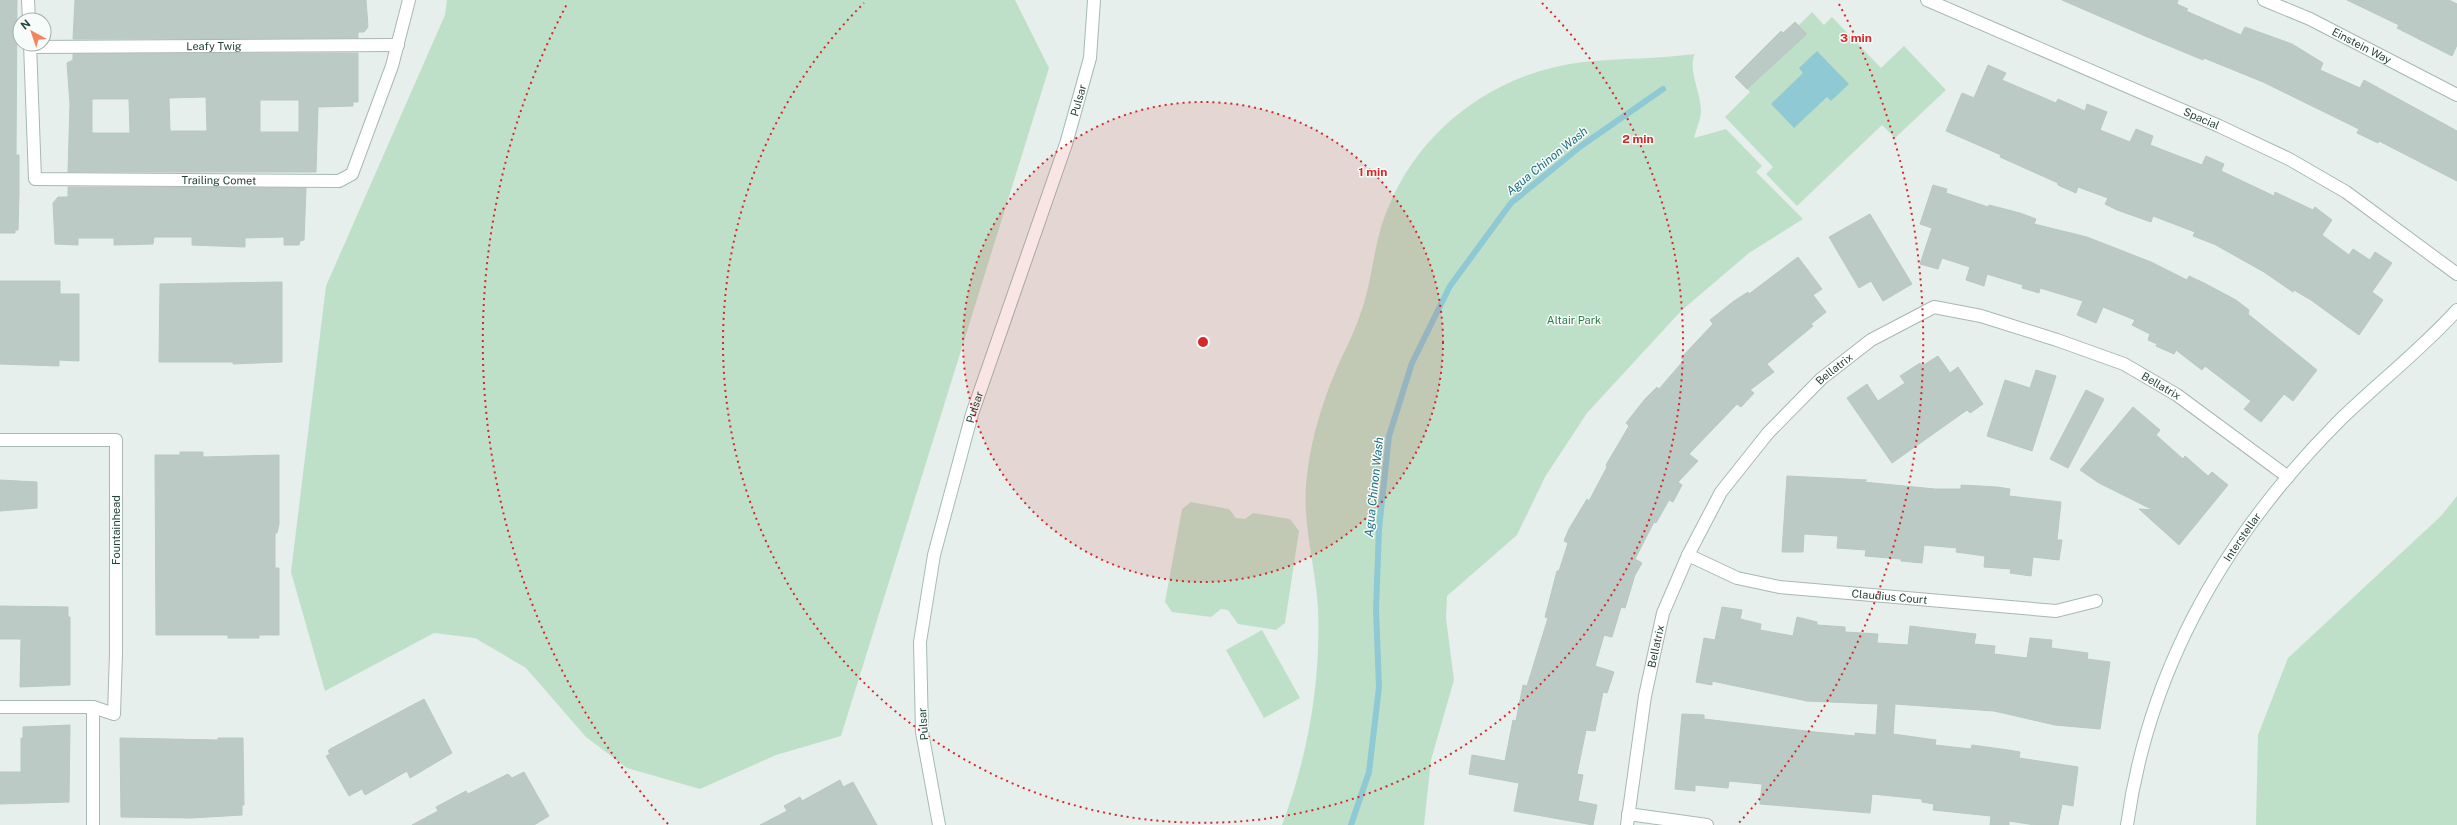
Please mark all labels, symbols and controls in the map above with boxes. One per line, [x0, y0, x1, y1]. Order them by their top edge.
north arrow [12, 12, 52, 52]
text: N [18, 17, 33, 32]
street label: Einstein Way [2330, 25, 2393, 66]
text: 3 min [1840, 31, 1872, 45]
street label: Leafy Twig [186, 40, 242, 52]
street label: Pulsar [1068, 83, 1088, 118]
street label: Spacial [2182, 105, 2221, 132]
water label: Agua Chinon Wash [1504, 124, 1591, 198]
text: 2 min [1622, 132, 1654, 146]
text: 1 min [1359, 165, 1387, 179]
street label: Trailing Comet [181, 174, 256, 186]
park label: Altair Park [1547, 314, 1601, 326]
centre of rings [1196, 335, 1210, 349]
street label: Bellatrix [1813, 351, 1855, 387]
street label: Bellatrix [2139, 370, 2183, 402]
street label: Pulsar [964, 390, 985, 424]
water label: Agua Chinon Wash [1362, 436, 1386, 538]
street label: Fountainhead [110, 495, 122, 565]
street label: Interstellar [2221, 510, 2263, 564]
street label: Claudius Court [1851, 587, 1928, 606]
street label: Bellatrix [1645, 624, 1666, 669]
street label: Pulsar [916, 707, 930, 741]

